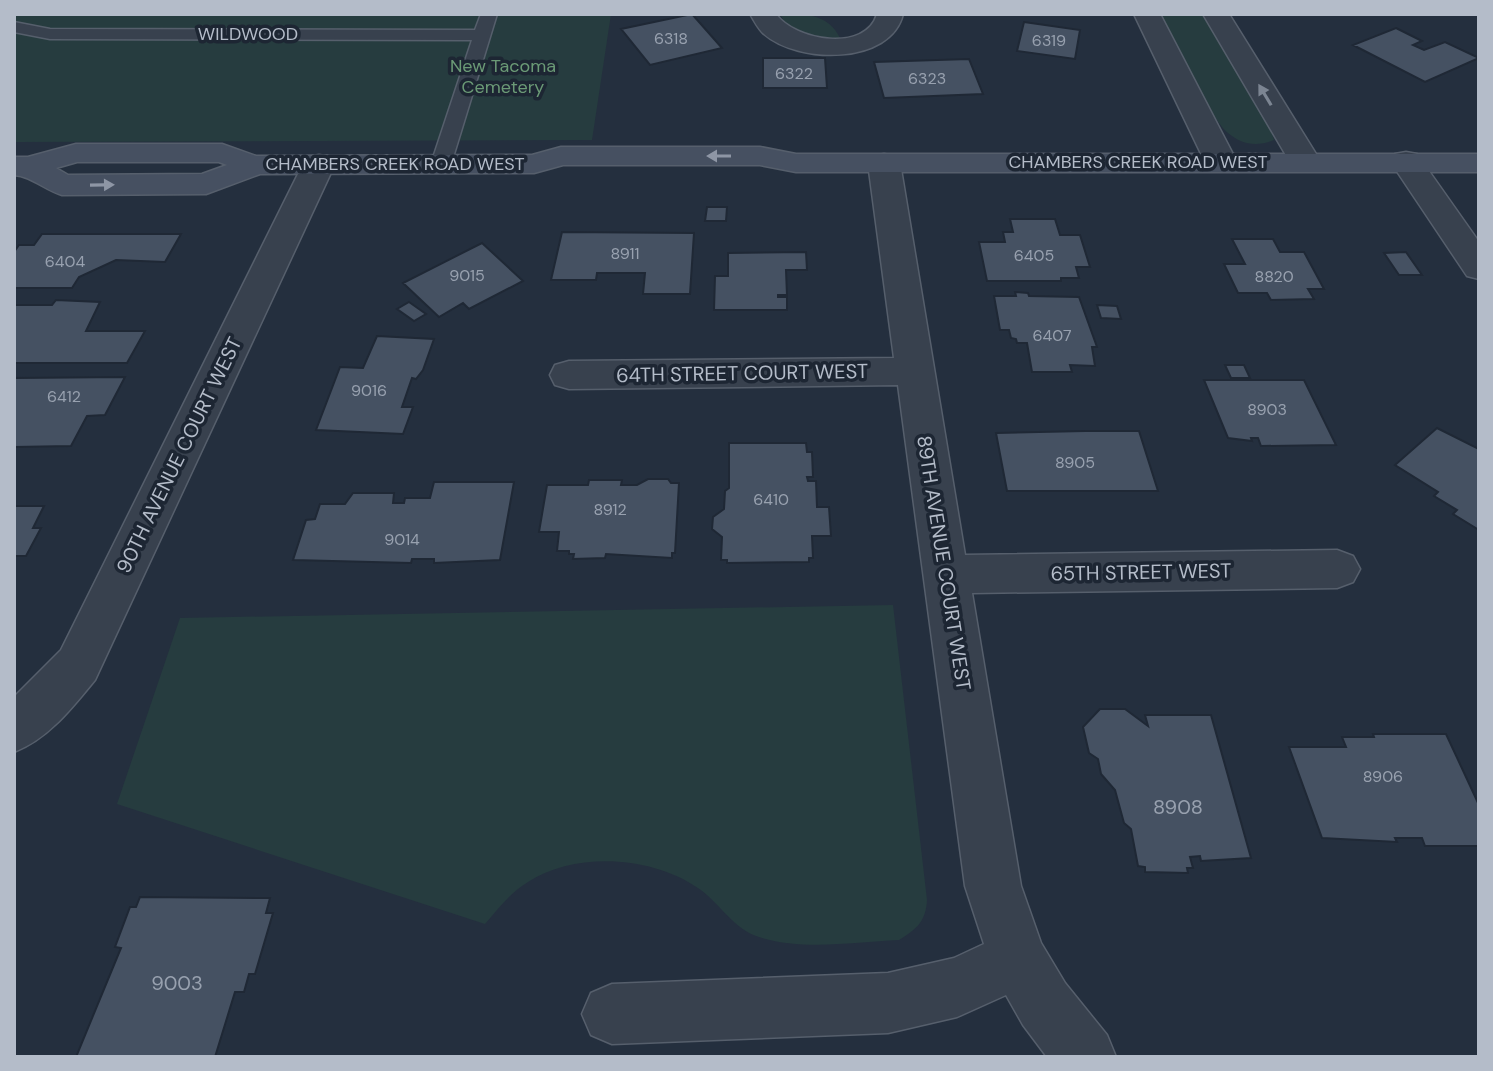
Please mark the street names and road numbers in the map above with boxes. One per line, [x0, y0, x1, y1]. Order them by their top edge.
street label: WILDWOOD [198, 22, 298, 46]
street label: CHAMBERS CREEK ROAD WEST [1008, 150, 1268, 174]
street label: CHAMBERS CREEK ROAD WEST [265, 152, 525, 176]
street label: 90TH AVENUE COURT WEST [110, 333, 248, 577]
street label: 64TH STREET COURT WEST [616, 358, 868, 388]
street label: 89TH AVENUE COURT WEST [911, 434, 977, 692]
street label: 65TH STREET WEST [1050, 557, 1232, 587]

